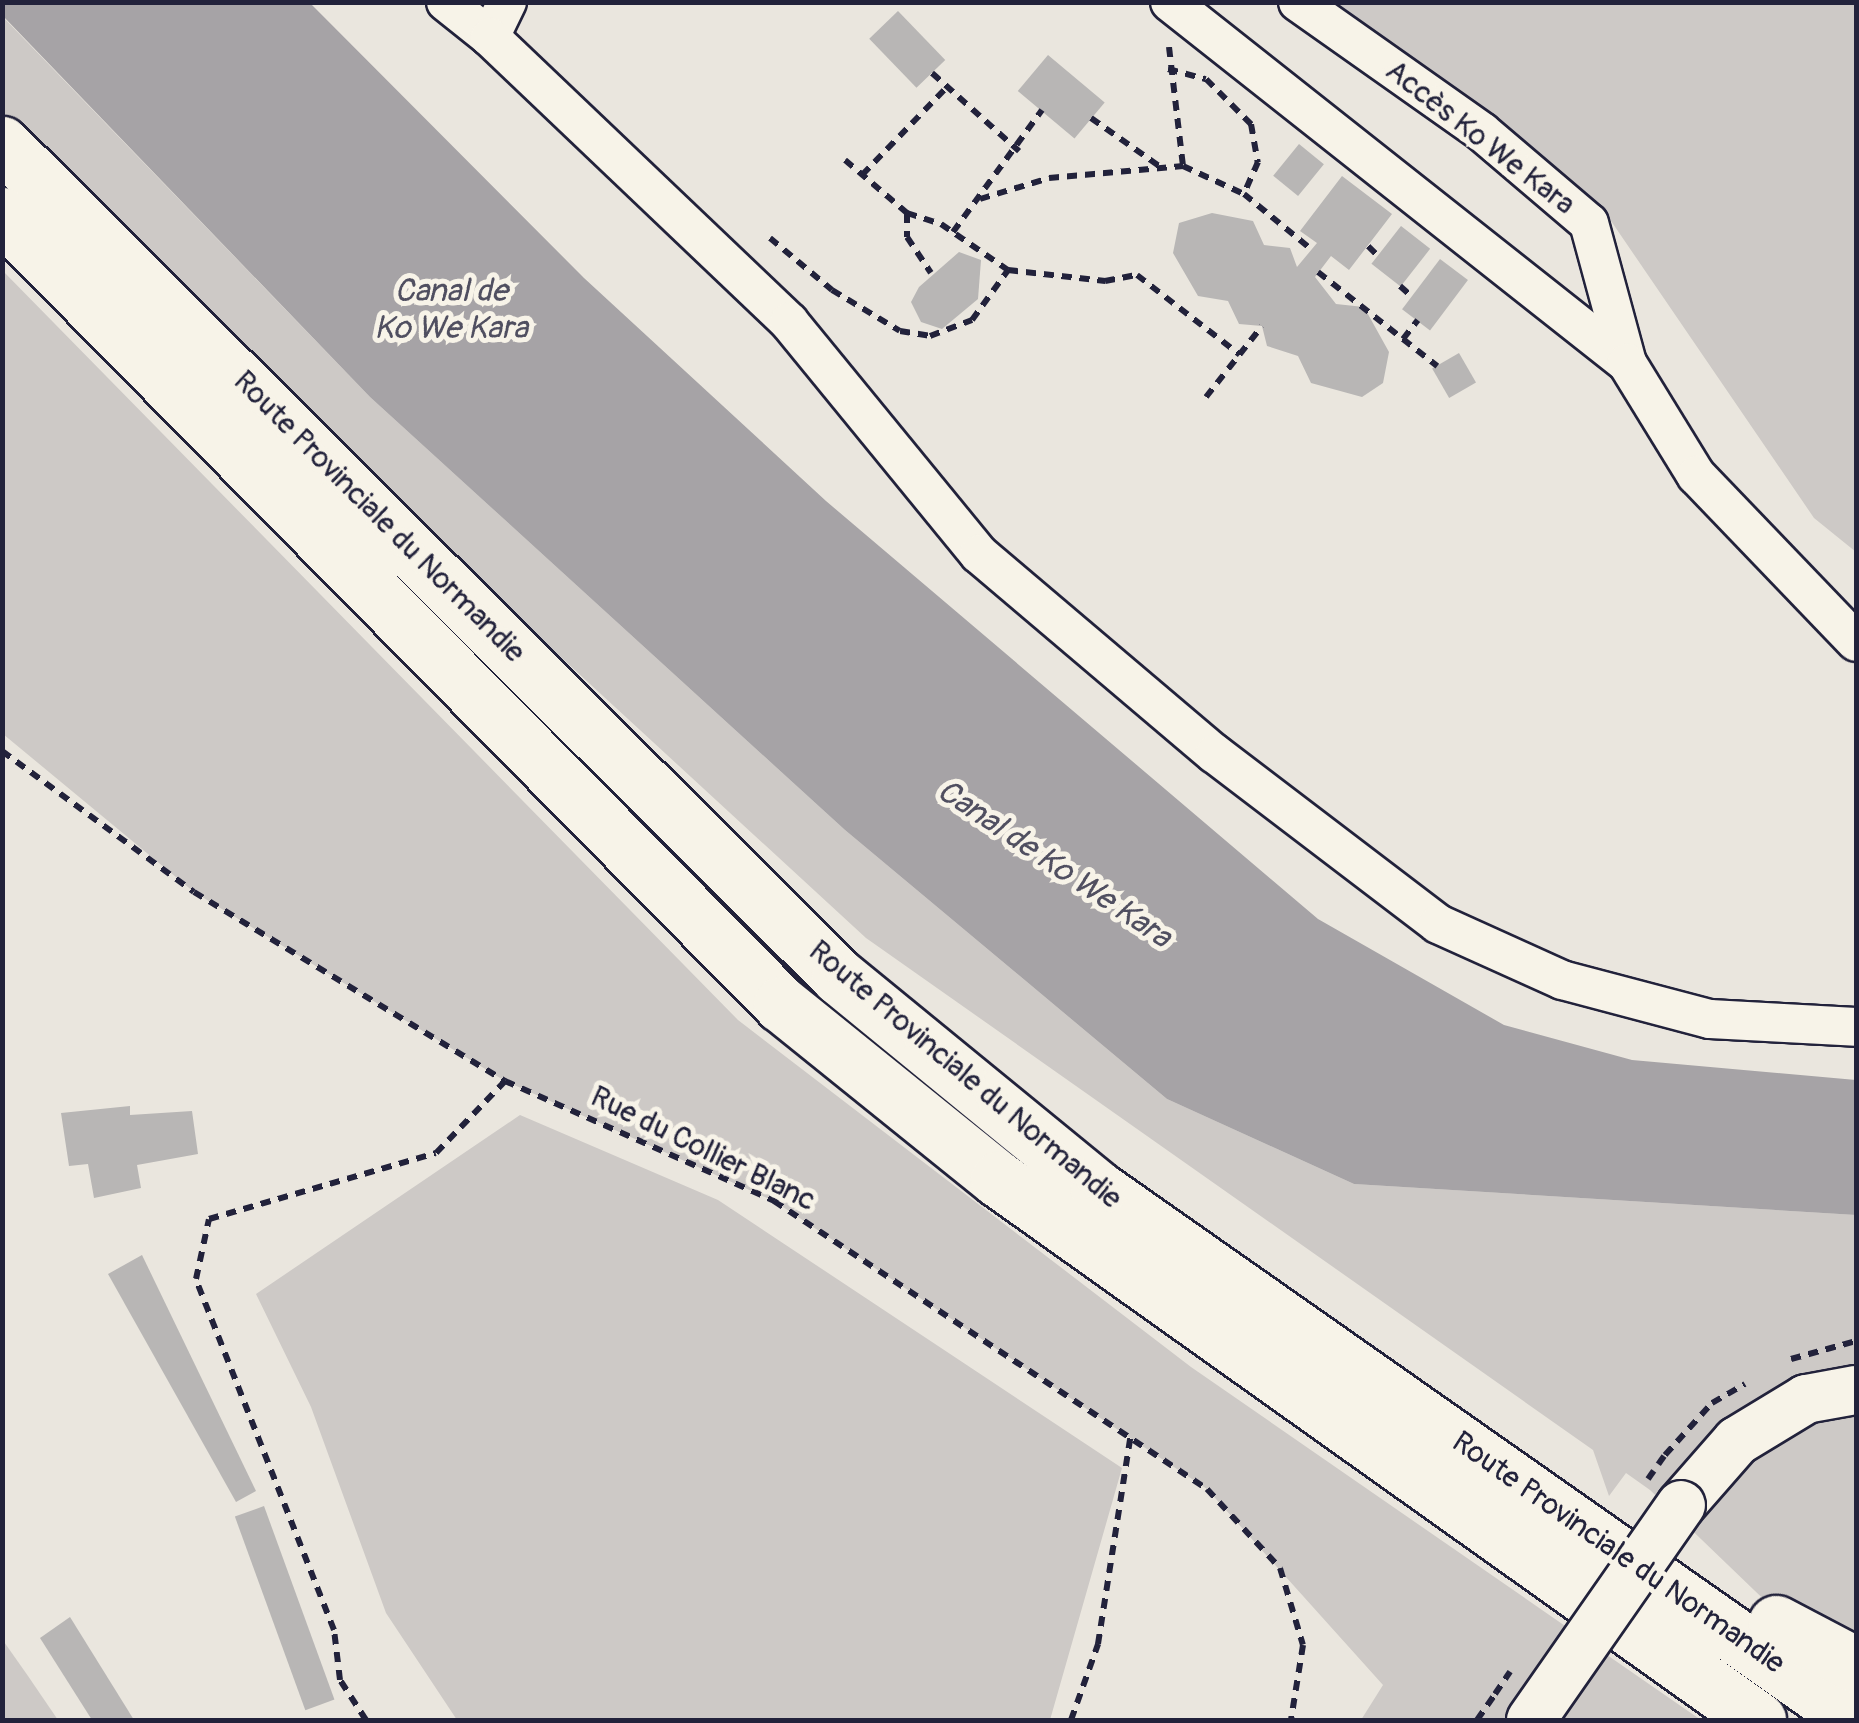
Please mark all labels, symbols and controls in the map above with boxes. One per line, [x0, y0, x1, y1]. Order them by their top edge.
street label: Accès Ko We Kara [1378, 53, 1582, 223]
water label: Canal de Ko We Kara [374, 273, 528, 348]
street label: Route Provinciale du Normandie [226, 364, 532, 670]
water label: Canal de Ko We Kara [930, 772, 1178, 956]
street label: Route Provinciale du Normandie [801, 933, 1129, 1217]
street label: Rue du Collier Blanc [585, 1079, 821, 1219]
street label: Route Provinciale du Normandie [1445, 1424, 1791, 1682]

